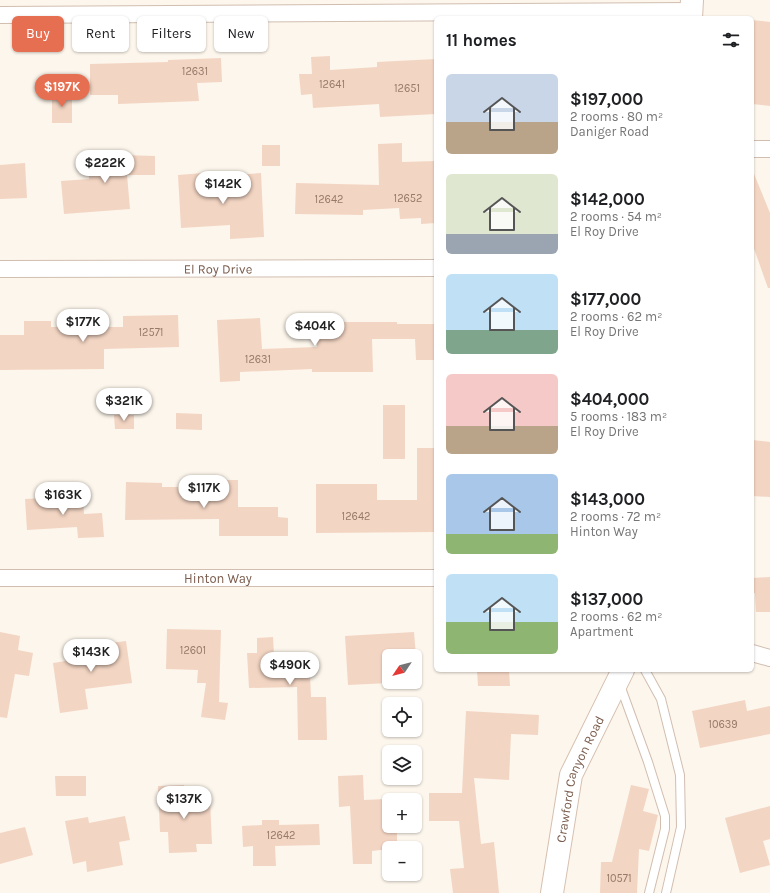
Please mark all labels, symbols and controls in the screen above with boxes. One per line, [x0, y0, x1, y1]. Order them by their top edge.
chip: Buy [12, 16, 64, 52]
chip: Rent [72, 16, 129, 52]
chip: Filters [137, 16, 206, 52]
chip: New [214, 16, 268, 52]
icon: filters [720, 29, 742, 51]
text: 11 homes [446, 30, 517, 50]
house number: 12631 [182, 65, 208, 78]
pin: $197K [34, 74, 90, 108]
house number: 12641 [319, 78, 345, 91]
text: $197K [44, 79, 80, 94]
house number: 12651 [394, 82, 420, 95]
text: $197,000 [570, 89, 643, 109]
icon: home [478, 90, 526, 138]
text: 2 rooms · 80 m² [570, 109, 663, 124]
text: Daniger Road [570, 124, 649, 139]
pin: $222K [77, 150, 133, 184]
text: $222K [84, 155, 126, 170]
pin: $142K [195, 171, 251, 205]
text: $142K [204, 176, 242, 191]
text: $142,000 [570, 189, 645, 209]
icon: home [478, 190, 526, 238]
house number: 12652 [394, 192, 422, 205]
house number: 12642 [315, 193, 343, 206]
text: 2 rooms · 54 m² [570, 209, 662, 224]
text: El Roy Drive [570, 224, 639, 239]
street label: El Roy Drive [184, 261, 253, 277]
text: $177,000 [570, 289, 641, 309]
icon: home [478, 290, 526, 338]
pin: $177K [55, 309, 111, 343]
text: 2 rooms · 62 m² [570, 309, 662, 324]
pin: $404K [287, 313, 343, 347]
text: $177K [65, 314, 101, 329]
text: $404K [294, 318, 336, 333]
text: El Roy Drive [570, 324, 639, 339]
house number: 12571 [138, 326, 164, 339]
house number: 12631 [245, 353, 271, 366]
pin: $321K [96, 388, 152, 422]
text: $404,000 [570, 389, 649, 409]
icon: home [478, 390, 526, 438]
text: $321K [105, 393, 143, 408]
text: 5 rooms · 183 m² [570, 409, 667, 424]
text: El Roy Drive [570, 424, 639, 439]
pin: $117K [176, 475, 232, 509]
text: $117K [187, 480, 221, 495]
pin: $163K [35, 482, 91, 516]
text: $163K [44, 487, 82, 502]
text: $143,000 [570, 489, 645, 509]
icon: home [478, 490, 526, 538]
text: 2 rooms · 72 m² [570, 509, 661, 524]
house number: 12642 [342, 510, 370, 523]
text: Hinton Way [570, 524, 638, 539]
street label: Hinton Way [184, 571, 252, 586]
text: $137,000 [570, 589, 643, 609]
icon: home [478, 590, 526, 638]
text: 2 rooms · 62 m² [570, 609, 662, 624]
text: Apartment [570, 624, 633, 639]
pin: $143K [63, 639, 119, 673]
text: $143K [72, 644, 110, 659]
house number: 12601 [180, 644, 206, 657]
north arrow [382, 649, 422, 689]
map controls [382, 649, 422, 881]
pin: $490K [262, 652, 318, 686]
text: $490K [269, 657, 311, 672]
button: locate [382, 697, 422, 737]
street label: Crawford Canyon Road [553, 713, 607, 844]
house number: 10639 [708, 718, 738, 731]
button: layers [382, 745, 422, 785]
pin: $137K [156, 786, 212, 820]
text: $137K [166, 791, 202, 806]
button: + [382, 793, 422, 833]
house number: 12642 [267, 829, 295, 842]
button: − [382, 841, 422, 881]
house number: 10571 [606, 872, 632, 885]

